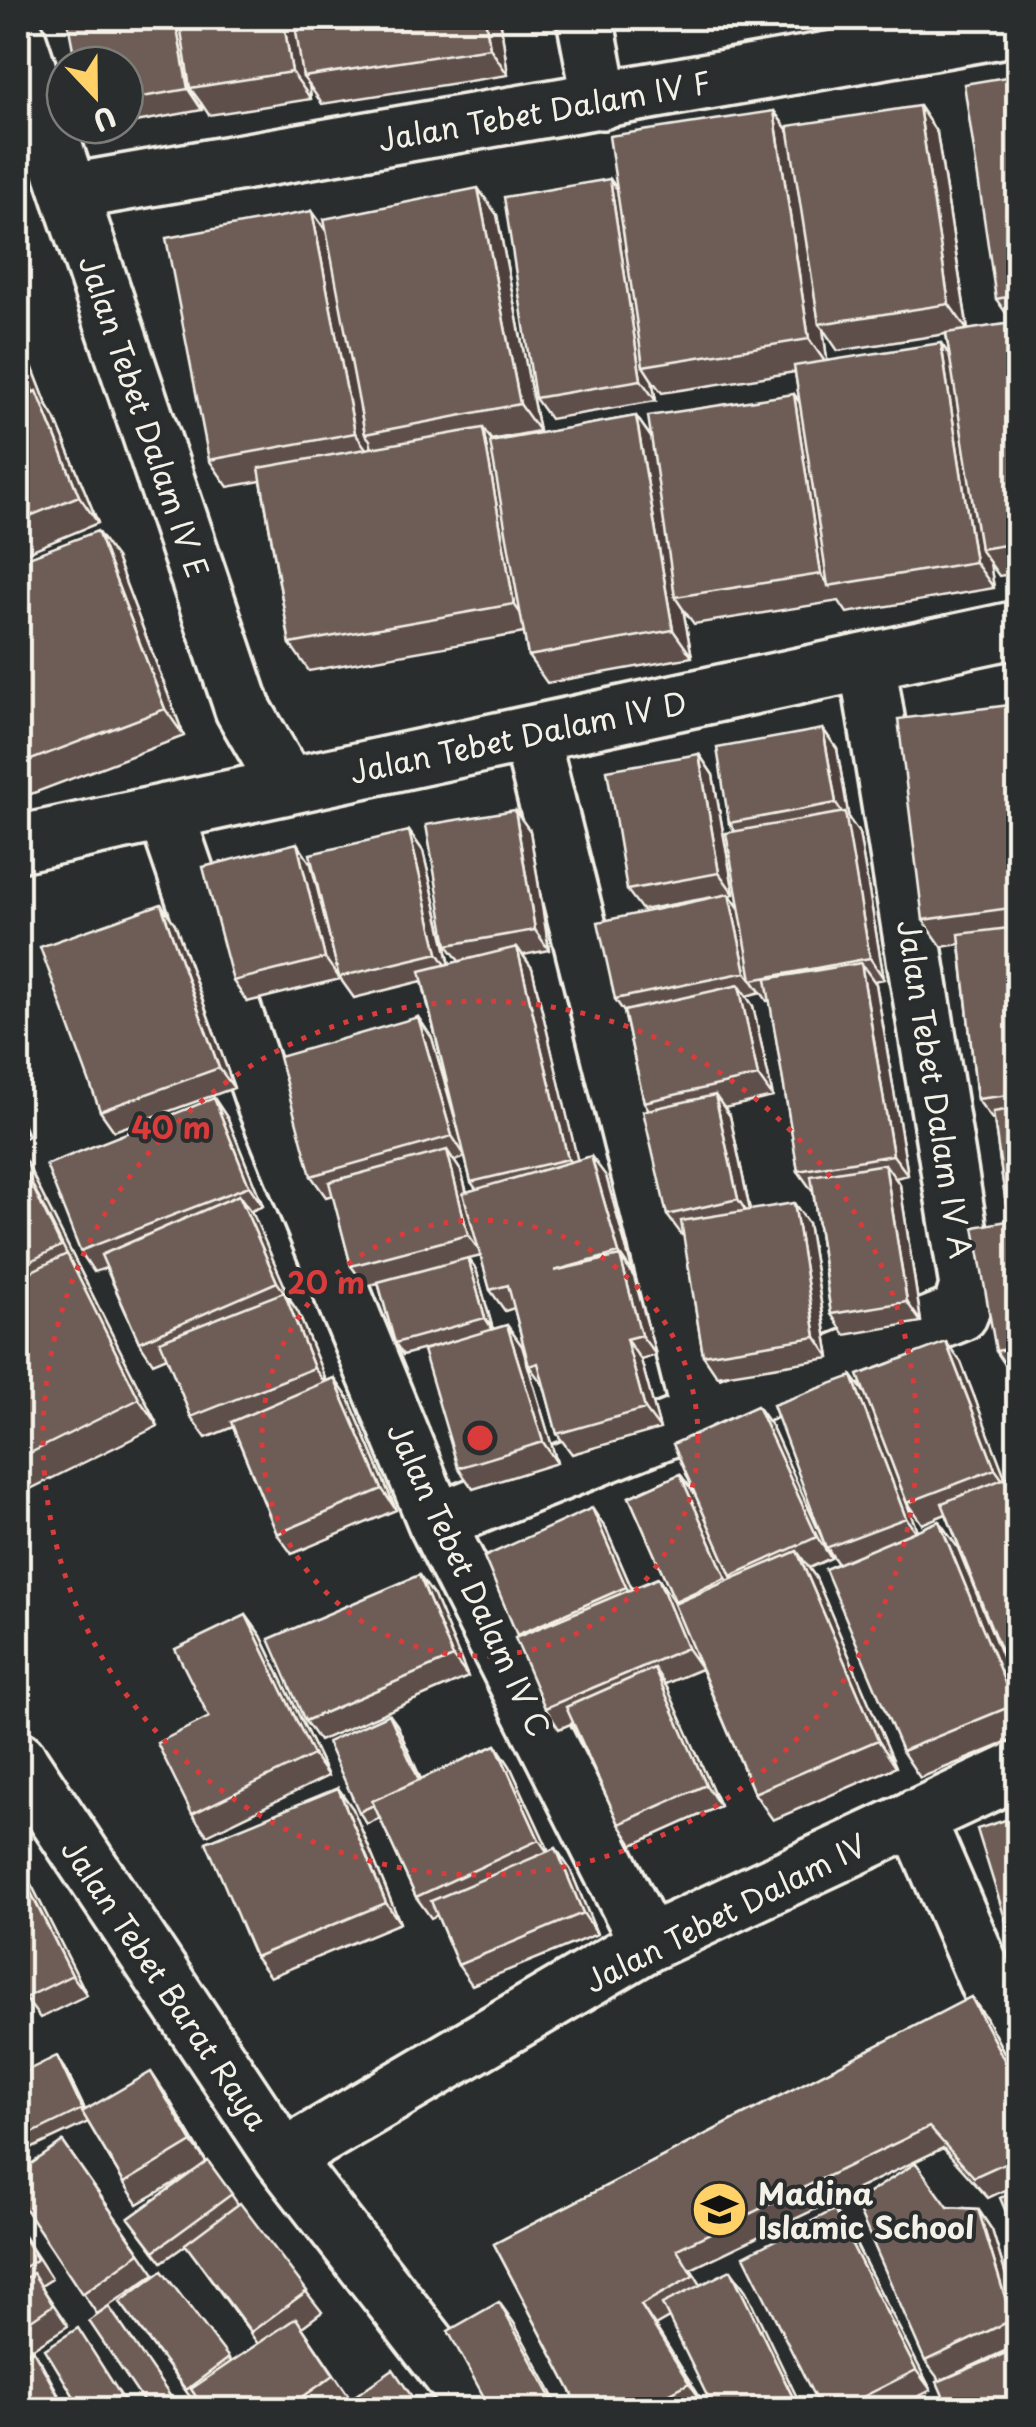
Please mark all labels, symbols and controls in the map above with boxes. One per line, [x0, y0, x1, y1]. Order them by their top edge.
north arrow [45, 45, 145, 145]
street label: Jalan Tebet Dalam IV F [374, 59, 714, 161]
text: U [87, 96, 123, 143]
street label: Jalan Tebet Dalam IV E [69, 249, 221, 583]
street label: Jalan Tebet Dalam IV D [346, 678, 690, 794]
street label: Jalan Tebet Dalam IV A [887, 916, 985, 1262]
text: 40 m [131, 1104, 211, 1149]
text: 20 m [287, 1259, 365, 1304]
street label: Jalan Tebet Dalam IV C [377, 1414, 563, 1744]
centre of rings [462, 1420, 498, 1456]
street label: Jalan Tebet Dalam IV [576, 1821, 874, 2003]
street label: Jalan Tebet Barat Raya [51, 1829, 281, 2139]
place label: Madina Islamic School [758, 2170, 974, 2249]
school or university icon: Madina Islamic School [689, 2179, 749, 2239]

